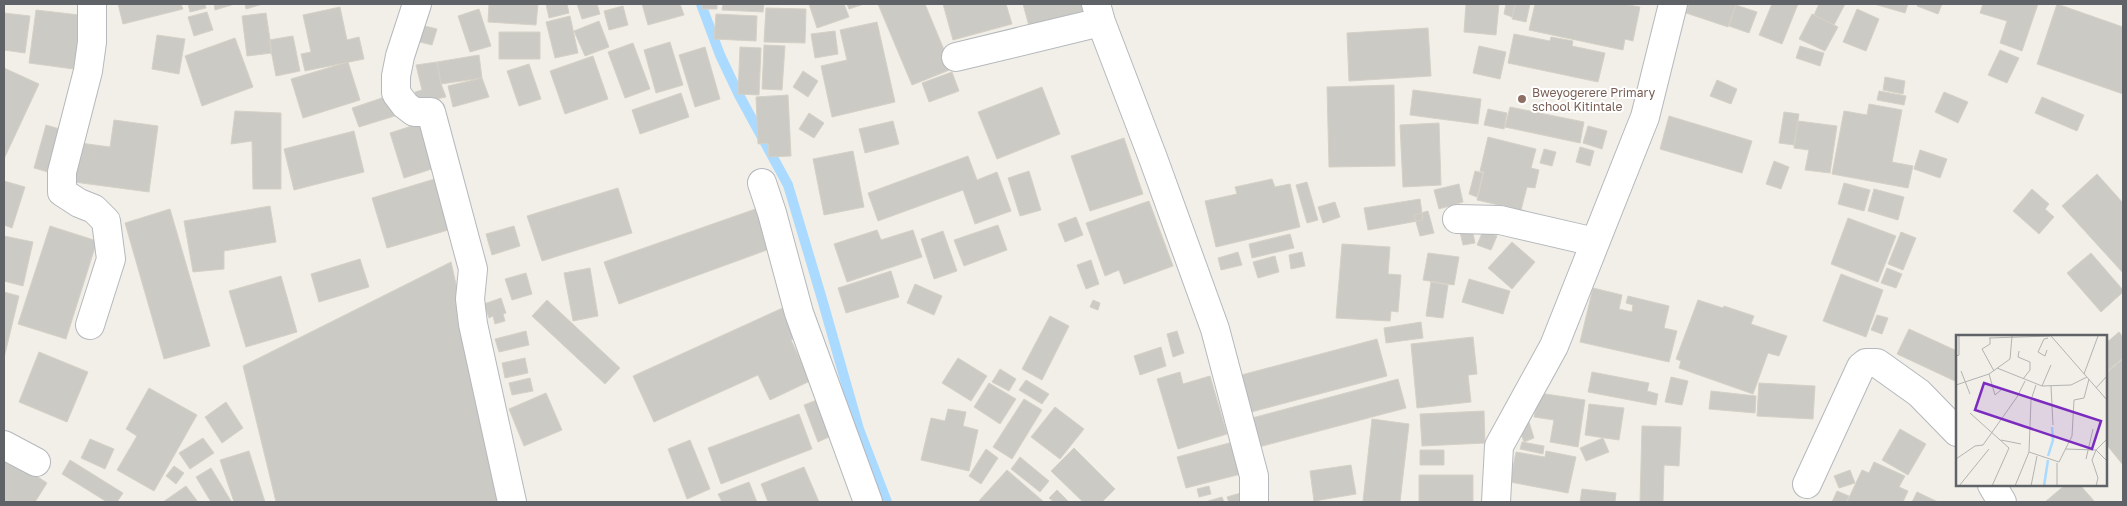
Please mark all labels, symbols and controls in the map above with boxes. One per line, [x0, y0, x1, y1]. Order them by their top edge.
place label: Bweyogerere Primary school Kitintale [1532, 85, 1655, 114]
marker: Bweyogerere Primary school Kitintale [1516, 93, 1528, 105]
inset map [1956, 335, 2107, 486]

